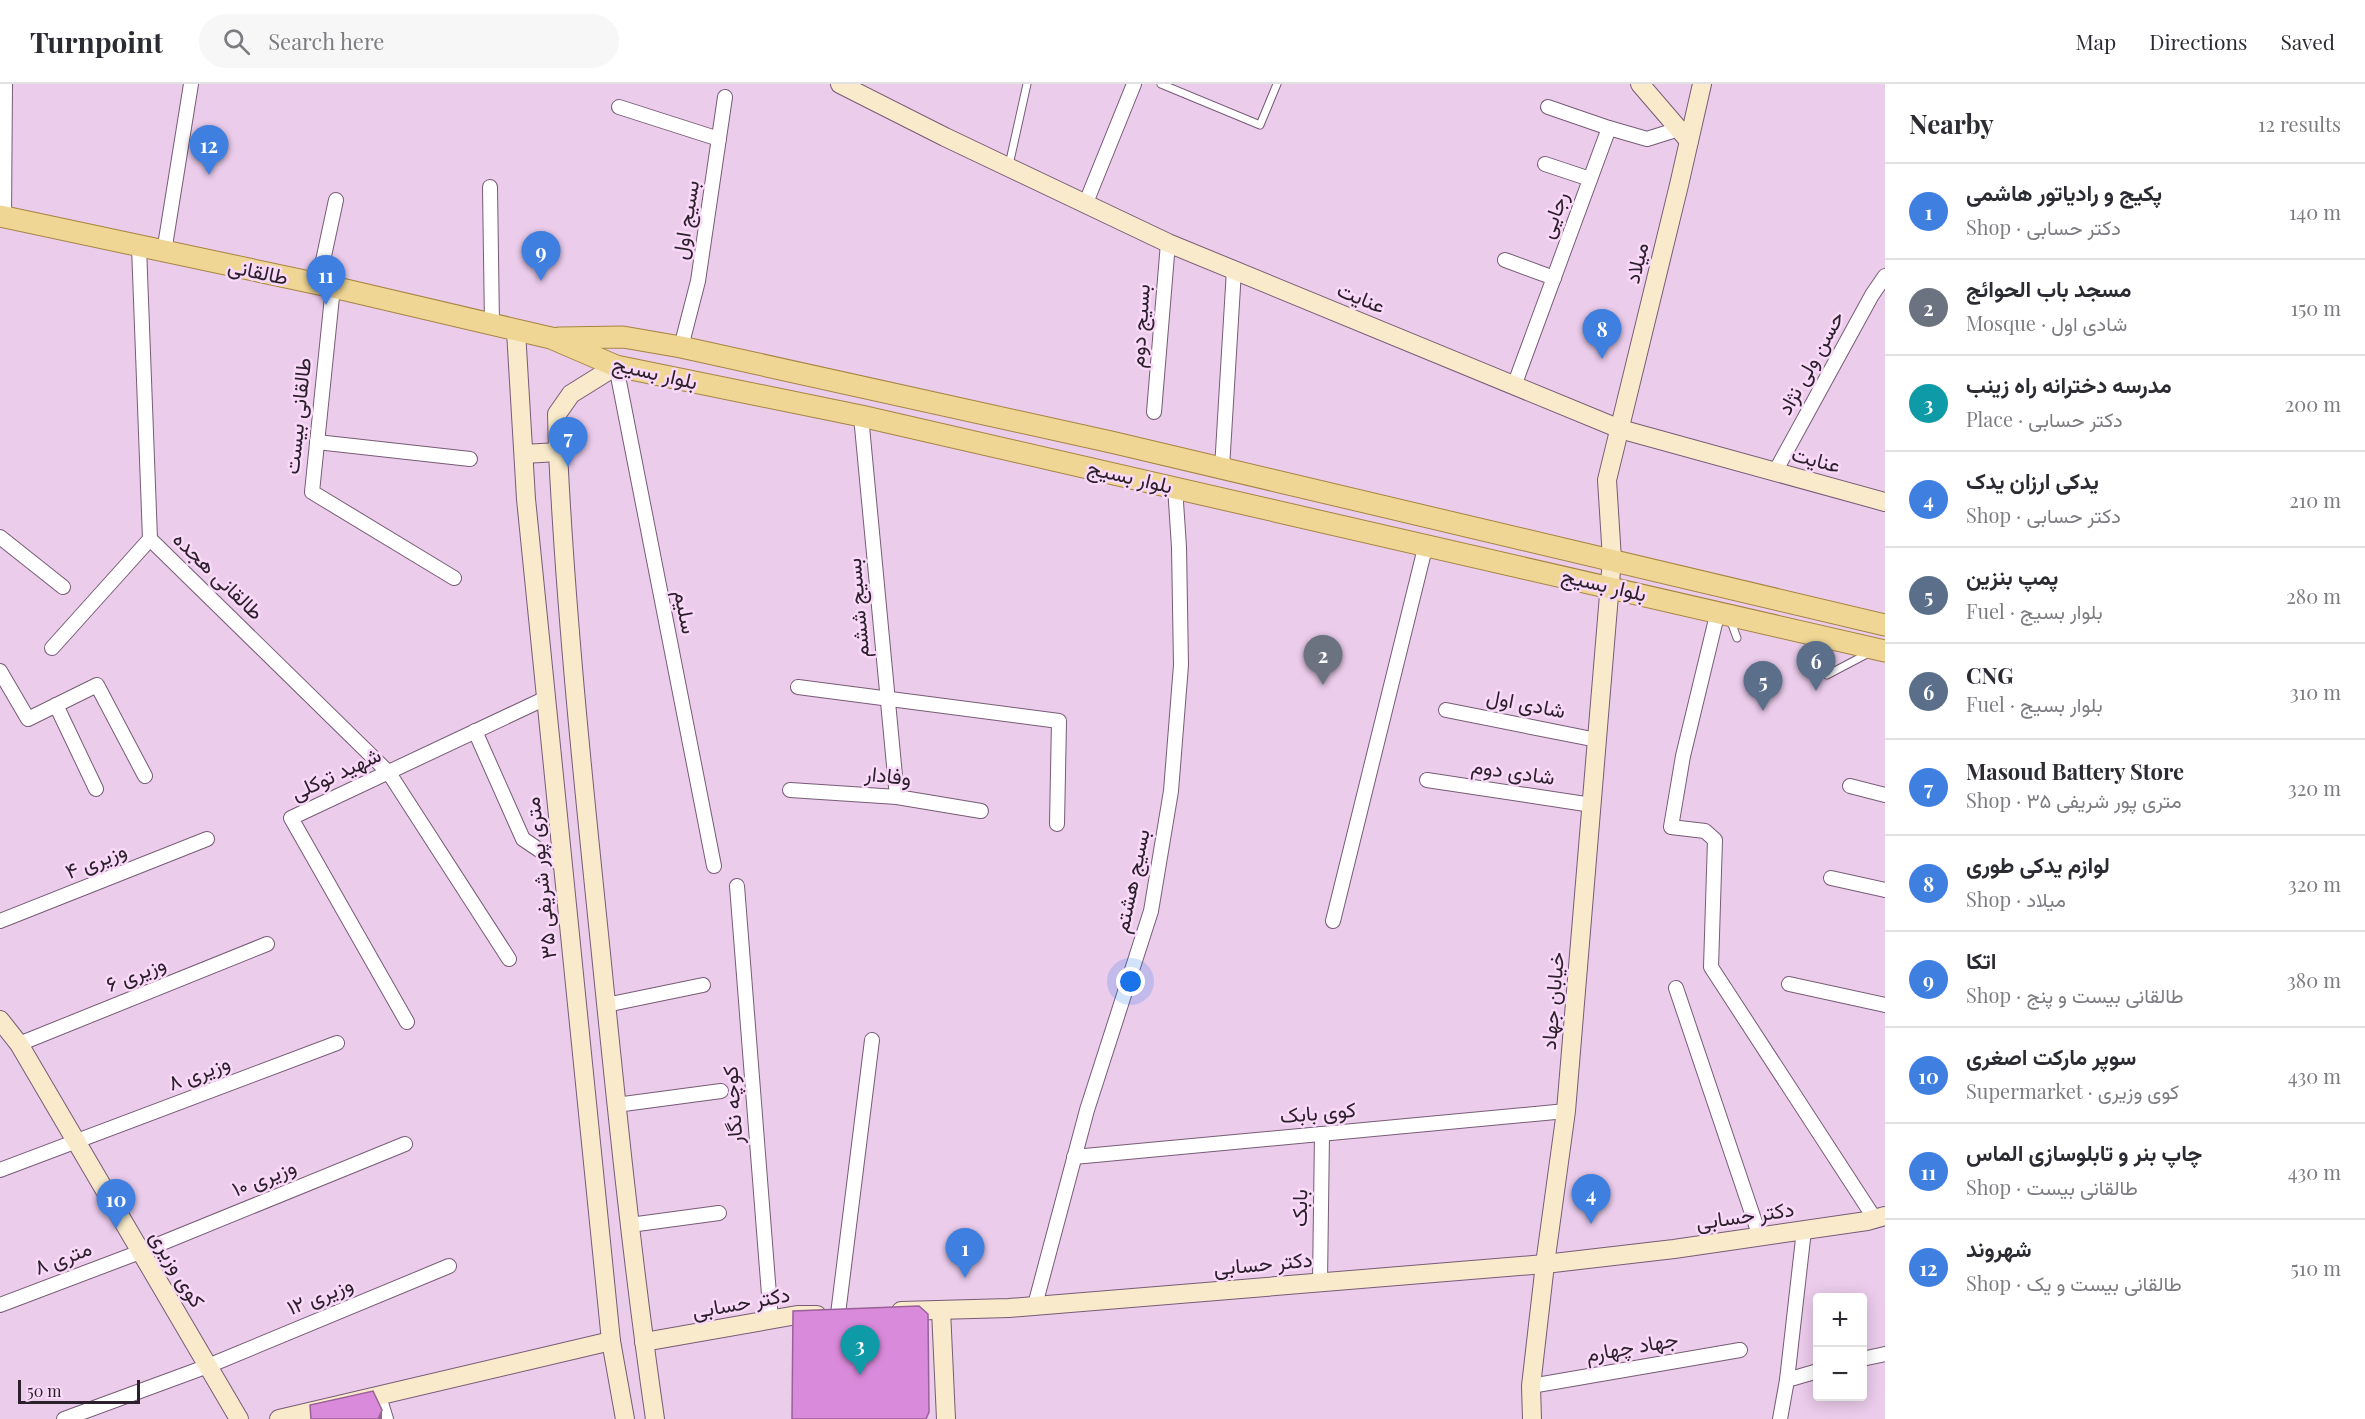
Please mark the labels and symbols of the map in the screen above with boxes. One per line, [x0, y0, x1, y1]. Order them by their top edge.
pin: 12 [190, 126, 228, 175]
street label: بسیج اول [664, 178, 706, 262]
street label: رجایی [1531, 187, 1574, 242]
pin: 9 [522, 232, 560, 281]
street label: میلاد [1616, 239, 1654, 286]
street label: طالقانی [226, 250, 291, 290]
pin: 11 [306, 256, 346, 305]
street label: عنایت [1334, 274, 1390, 318]
street label: بسيج دوم [1121, 283, 1157, 369]
street label: حسن ولی نژاد [1769, 305, 1850, 419]
pin: 8 [1582, 310, 1622, 359]
street label: بلوار بسیج [610, 348, 701, 396]
street label: طالقانی بیست [276, 356, 316, 475]
pin: 7 [548, 418, 588, 467]
street label: عنایت [1789, 438, 1844, 478]
street label: بلوار بسیج [1085, 452, 1176, 500]
street label: طالقانی هجده [168, 524, 271, 625]
street label: بسیج ششم [838, 557, 876, 659]
street label: بلوار بسیج [1559, 560, 1650, 608]
street label: سلیم [667, 587, 705, 636]
pin: 2 [1304, 636, 1342, 685]
pin: 6 [1796, 642, 1836, 691]
pin: 5 [1744, 662, 1782, 711]
street label: شادی اول [1484, 681, 1568, 724]
street label: شهید توکلی [286, 739, 385, 806]
street label: شادی دوم [1469, 750, 1557, 792]
street label: وفادار [863, 758, 913, 791]
street label: ۳۵ متری پور شریفی [517, 795, 563, 961]
street label: بسیج هشتم [1105, 826, 1157, 936]
street label: وزیری ۴ [60, 834, 131, 885]
street label: وزیری ۶ [101, 948, 170, 998]
street label: خیابان جهاد [1533, 951, 1570, 1051]
your location [1116, 967, 1145, 996]
street label: وزیری ۸ [163, 1047, 234, 1097]
street label: کوچه نگار [714, 1065, 750, 1146]
street label: کوی بابک [1279, 1094, 1357, 1129]
street label: وزیری ۱۰ [227, 1151, 300, 1203]
pin: 4 [1572, 1174, 1610, 1224]
pin: 10 [96, 1180, 136, 1229]
street label: بابک [1284, 1189, 1312, 1227]
street label: دکتر حسابی [1694, 1193, 1796, 1236]
street label: کوی وزیری [144, 1224, 213, 1312]
pin: 1 [946, 1228, 984, 1278]
street label: متری ۸ [30, 1232, 95, 1281]
street label: دکتر حسابی [1212, 1244, 1313, 1281]
street label: وزيری ۱۲ [282, 1268, 357, 1321]
street label: دکتر حسابی [689, 1279, 792, 1324]
street label: جهاد چهارم [1583, 1323, 1680, 1369]
pin: 3 [840, 1326, 880, 1375]
scale bar [18, 1377, 140, 1404]

